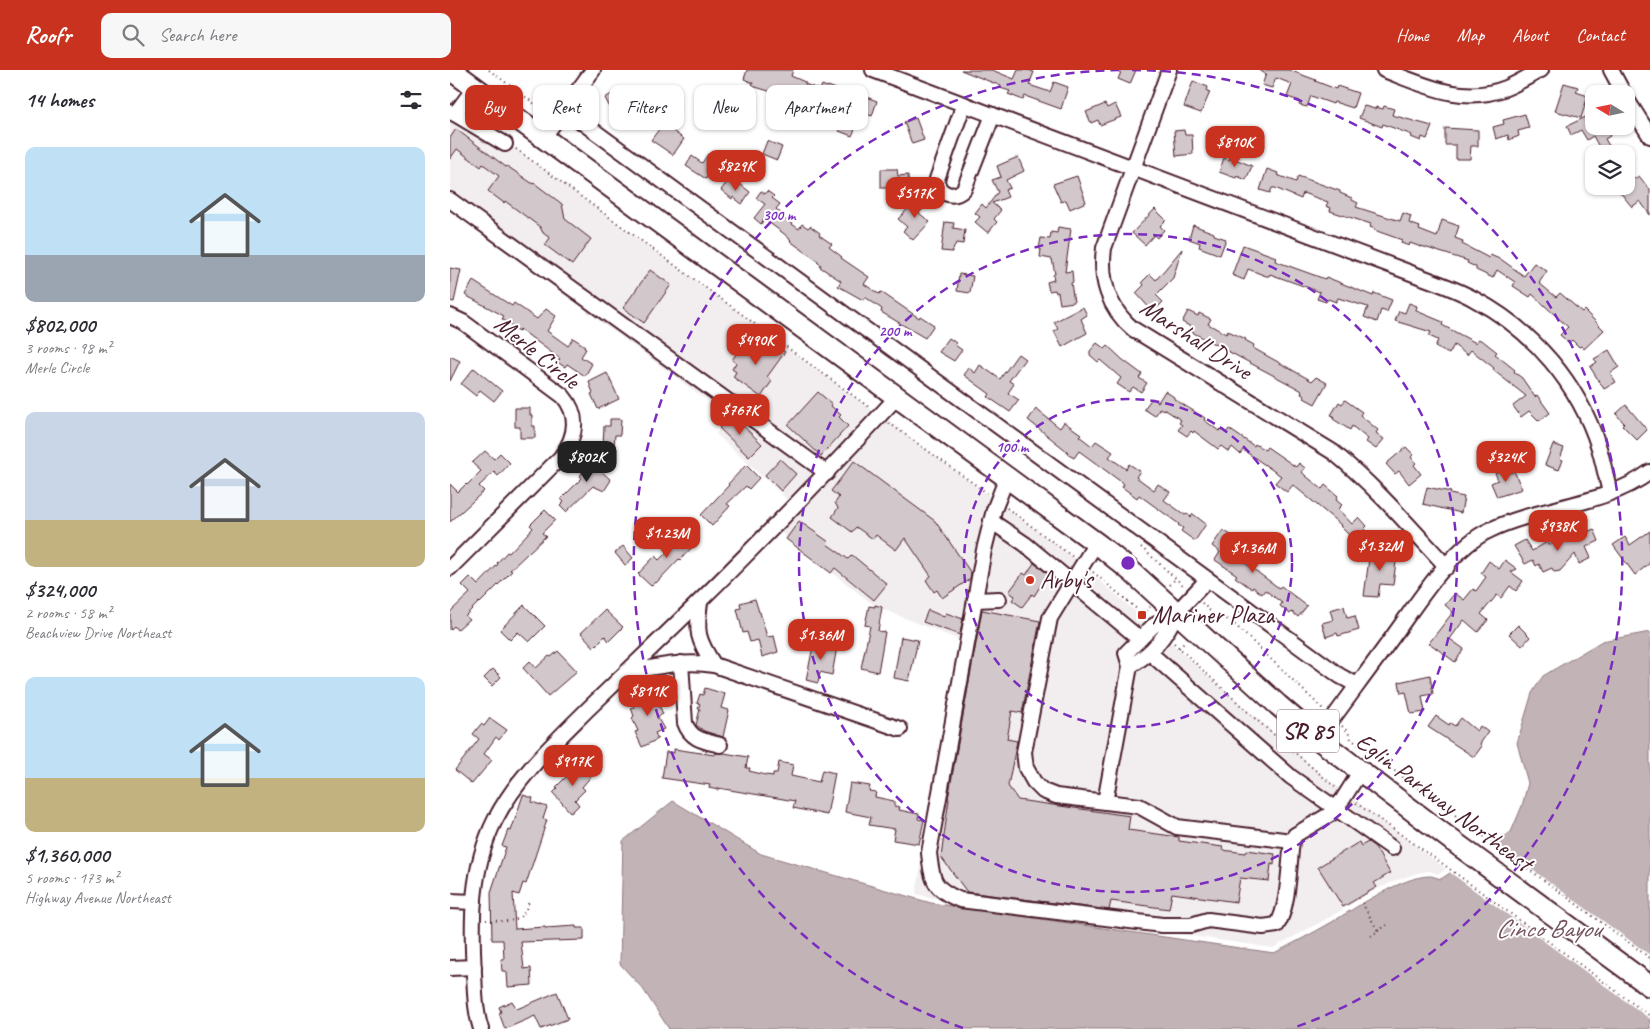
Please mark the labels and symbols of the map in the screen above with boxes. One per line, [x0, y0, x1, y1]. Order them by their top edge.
north arrow [1585, 85, 1635, 135]
pin: $810K [1200, 126, 1270, 168]
pin: $829K [701, 150, 771, 192]
pin: $517K [880, 176, 950, 219]
text: 300 m [763, 206, 797, 225]
street label: Marshall Drive [1134, 291, 1259, 388]
street label: Merle Circle [488, 308, 588, 397]
text: 200 m [879, 322, 913, 341]
pin: $490K [721, 324, 791, 366]
pin: $767K [705, 394, 775, 436]
text: 100 m [996, 438, 1030, 457]
pin: $802K [552, 440, 622, 483]
pin: $324K [1471, 440, 1541, 483]
pin: $938K [1523, 510, 1593, 552]
pin: $1.23M [626, 516, 708, 559]
pin: $1.32M [1339, 530, 1421, 572]
pin: $1.36M [1212, 532, 1294, 574]
centre of rings [1119, 554, 1137, 572]
place label: Arby's [1040, 564, 1095, 596]
marker: Arby's [1024, 574, 1036, 586]
place label: Mariner Plaza [1152, 599, 1276, 631]
marker: Mariner Plaza [1136, 609, 1148, 621]
pin: $1.36M [780, 618, 862, 661]
pin: $811K [613, 674, 683, 717]
road number: SR 85 [1277, 710, 1339, 752]
street label: Eglin Parkway Northeast [1350, 725, 1541, 881]
pin: $917K [538, 744, 608, 787]
water label: Cinco Bayou [1495, 912, 1605, 945]

